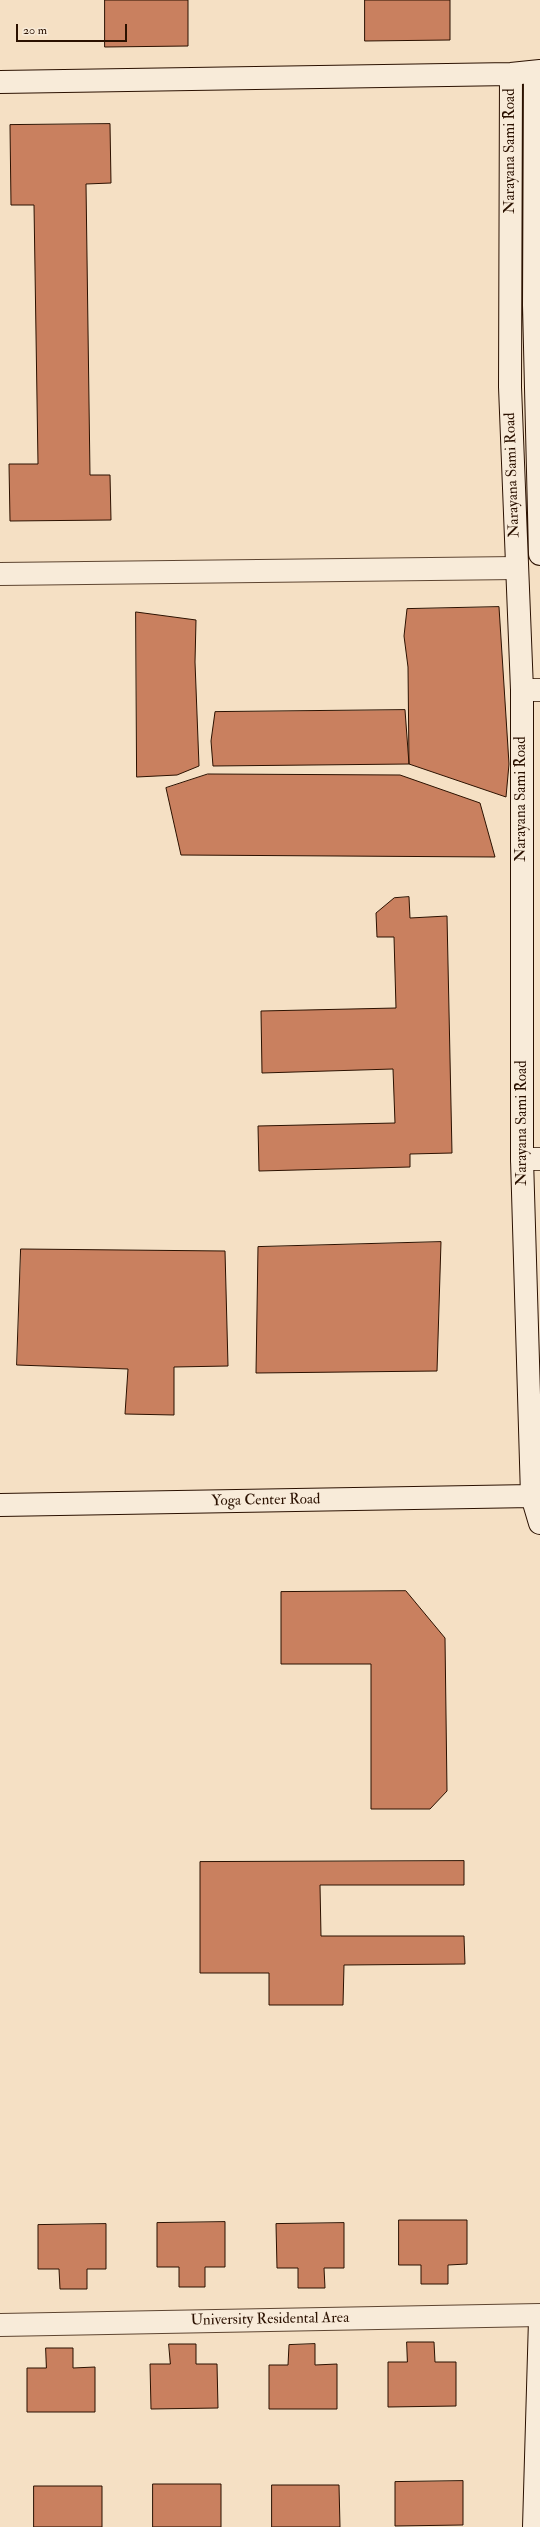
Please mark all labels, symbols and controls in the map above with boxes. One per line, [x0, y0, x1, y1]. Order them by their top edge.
scale bar [18, 16, 129, 42]
text: 20 m [23, 23, 47, 38]
street label: Narayana Sami Road [502, 88, 520, 214]
street label: Narayana Sami Road [502, 412, 524, 538]
street label: Narayana Sami Road [513, 736, 531, 862]
street label: Narayana Sami Road [514, 1060, 532, 1186]
street label: Yoga Center Road [211, 1491, 321, 1511]
street label: University Residental Area [191, 2310, 349, 2330]

